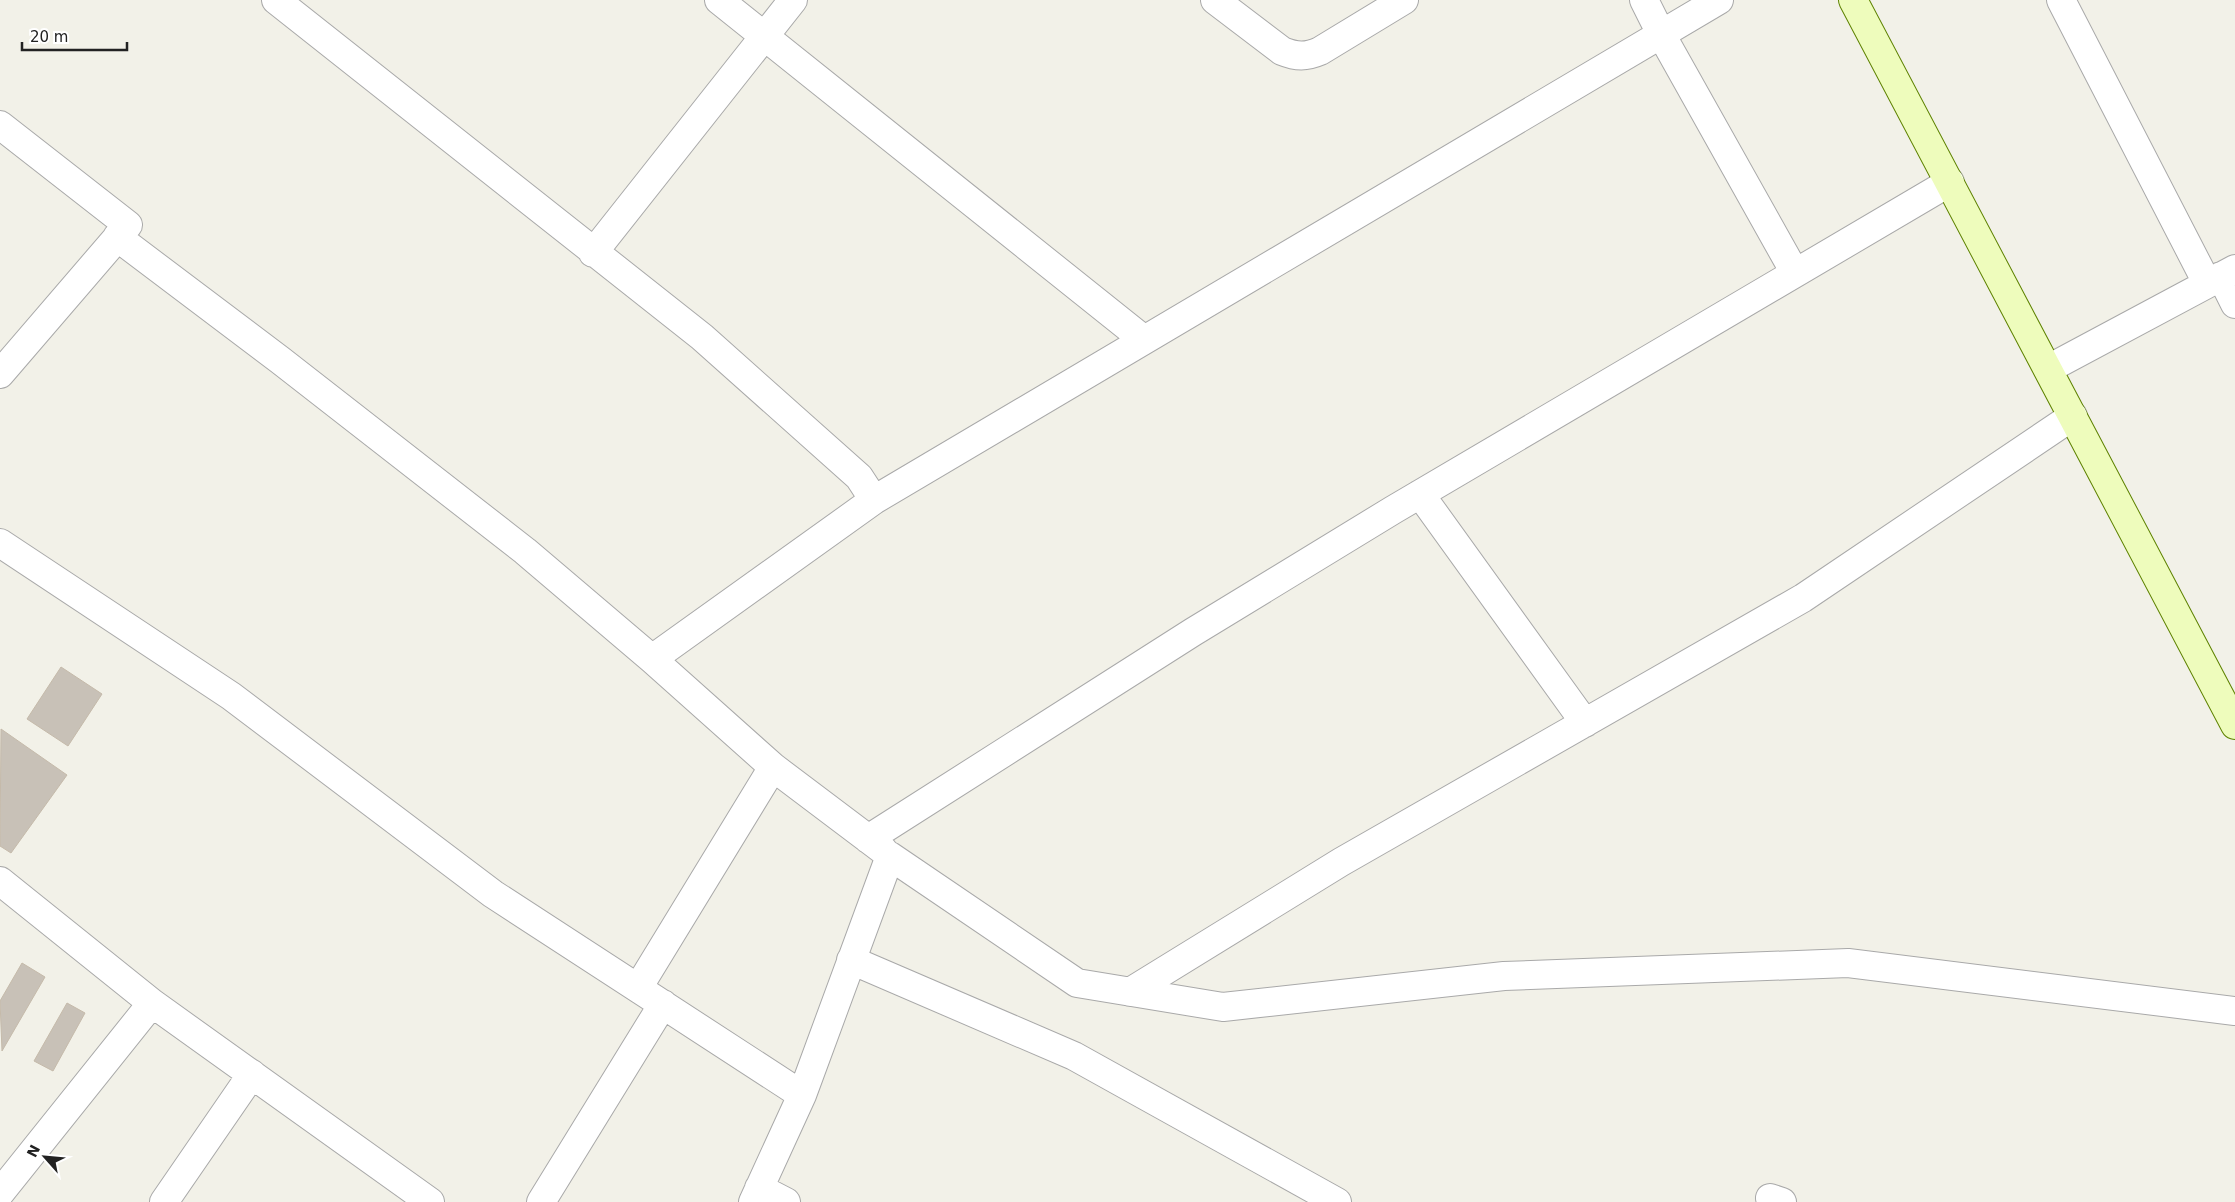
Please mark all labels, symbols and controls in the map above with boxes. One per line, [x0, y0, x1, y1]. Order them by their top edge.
scale bar [22, 20, 128, 52]
text: 20 m [30, 28, 68, 46]
north arrow [20, 1132, 70, 1182]
text: N [24, 1142, 43, 1160]

